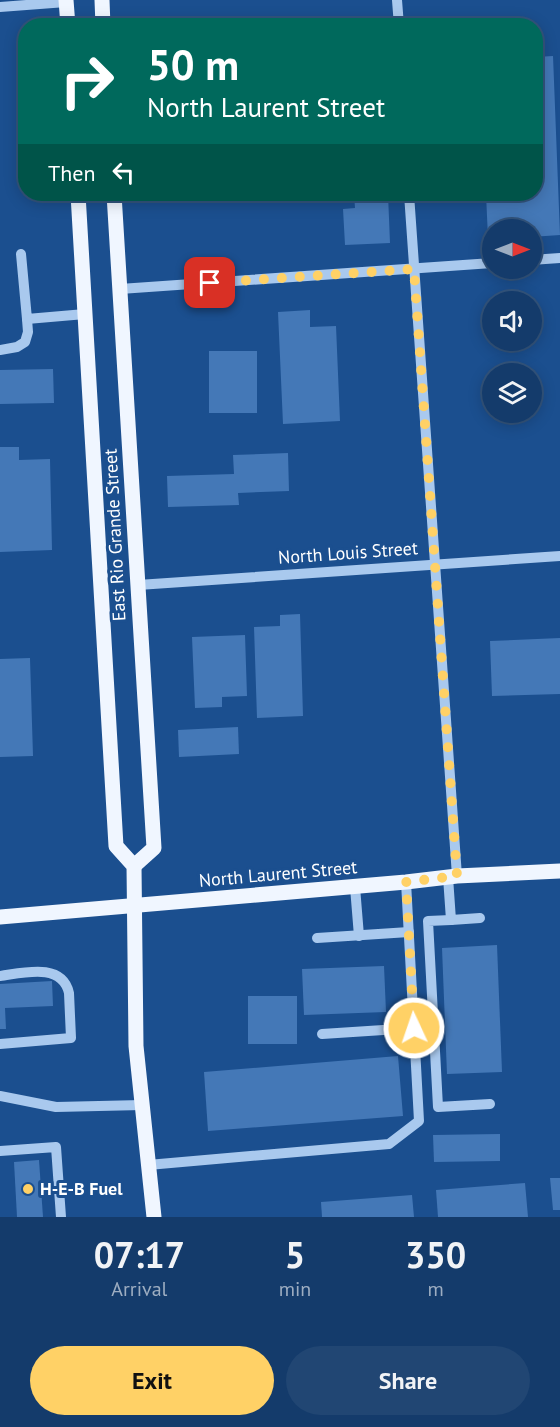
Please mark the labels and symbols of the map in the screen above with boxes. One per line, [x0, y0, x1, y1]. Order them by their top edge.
north arrow [482, 219, 542, 279]
pin [184, 257, 235, 308]
street label: East Rio Grande Street [99, 448, 131, 622]
street label: North Louis Street [277, 536, 419, 569]
street label: North Laurent Street [198, 855, 358, 892]
position arrow [382, 996, 446, 1060]
place label: H-E-B Fuel [40, 1177, 123, 1200]
marker: H-E-B Fuel [21, 1182, 35, 1196]

